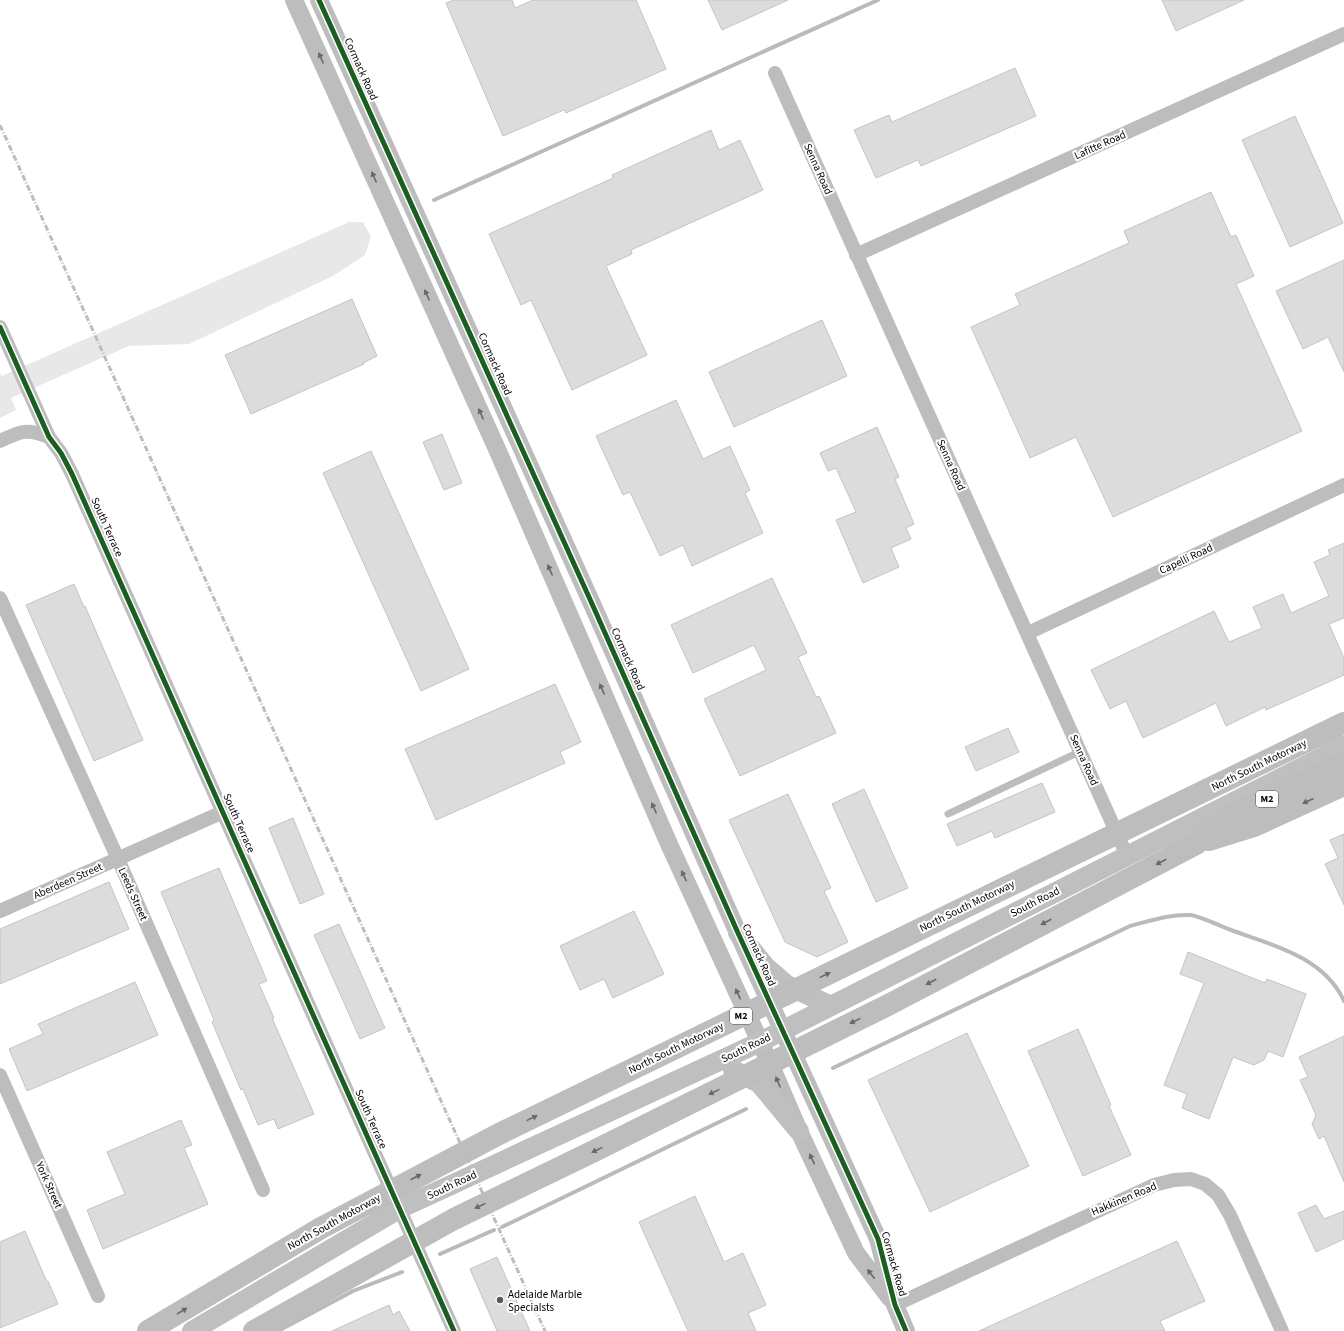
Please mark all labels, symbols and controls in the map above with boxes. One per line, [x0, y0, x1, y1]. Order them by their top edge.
street label: Cormack Road [341, 35, 381, 103]
one-way arrow [317, 52, 324, 64]
street label: Lafitte Road [1072, 127, 1128, 163]
street label: Senna Road [800, 141, 836, 197]
one-way arrow [371, 171, 377, 182]
one-way arrow [424, 290, 430, 301]
street label: Cormack Road [475, 330, 515, 398]
one-way arrow [478, 408, 484, 419]
street label: Senna Road [933, 437, 969, 493]
street label: South Terrace [87, 495, 127, 560]
street label: Capelli Road [1157, 540, 1215, 578]
one-way arrow [546, 564, 552, 576]
street label: Cormack Road [608, 625, 648, 693]
one-way arrow [598, 683, 604, 695]
street label: Senna Road [1066, 732, 1102, 788]
street label: North South Motorway [1209, 735, 1309, 795]
street label: South Terrace [219, 791, 259, 856]
road number: M2 [1256, 791, 1278, 807]
one-way arrow [1303, 798, 1314, 804]
one-way arrow [650, 802, 656, 814]
street label: Aberdeen Street [31, 859, 105, 903]
one-way arrow [1156, 859, 1167, 865]
street label: Leeds Street [115, 865, 151, 923]
one-way arrow [680, 869, 686, 881]
street label: North South Motorway [917, 876, 1017, 936]
street label: South Road [1008, 883, 1062, 921]
one-way arrow [1040, 919, 1052, 926]
street label: Cormack Road [739, 921, 779, 989]
one-way arrow [819, 972, 831, 978]
one-way arrow [925, 979, 937, 986]
one-way arrow [734, 987, 740, 999]
road number: M2 [730, 1008, 752, 1024]
street label: North South Motorway [626, 1018, 726, 1078]
one-way arrow [849, 1018, 861, 1024]
street label: South Road [719, 1030, 773, 1066]
one-way arrow [775, 1077, 781, 1088]
street label: South Terrace [351, 1087, 391, 1152]
one-way arrow [708, 1089, 719, 1095]
one-way arrow [526, 1115, 538, 1121]
one-way arrow [592, 1146, 603, 1153]
one-way arrow [809, 1153, 815, 1165]
street label: York Street [32, 1158, 66, 1211]
street label: South Road [425, 1167, 479, 1203]
one-way arrow [410, 1173, 422, 1180]
street label: Hakkinen Road [1089, 1178, 1159, 1220]
street label: North South Motorway [285, 1190, 383, 1254]
one-way arrow [475, 1203, 486, 1209]
street label: Cormack Road [878, 1230, 910, 1298]
one-way arrow [868, 1269, 876, 1279]
place label: Adelaide Marble Specialsts [508, 1287, 583, 1315]
marker: Adelaide Marble Specialsts [495, 1295, 505, 1305]
one-way arrow [176, 1307, 188, 1314]

